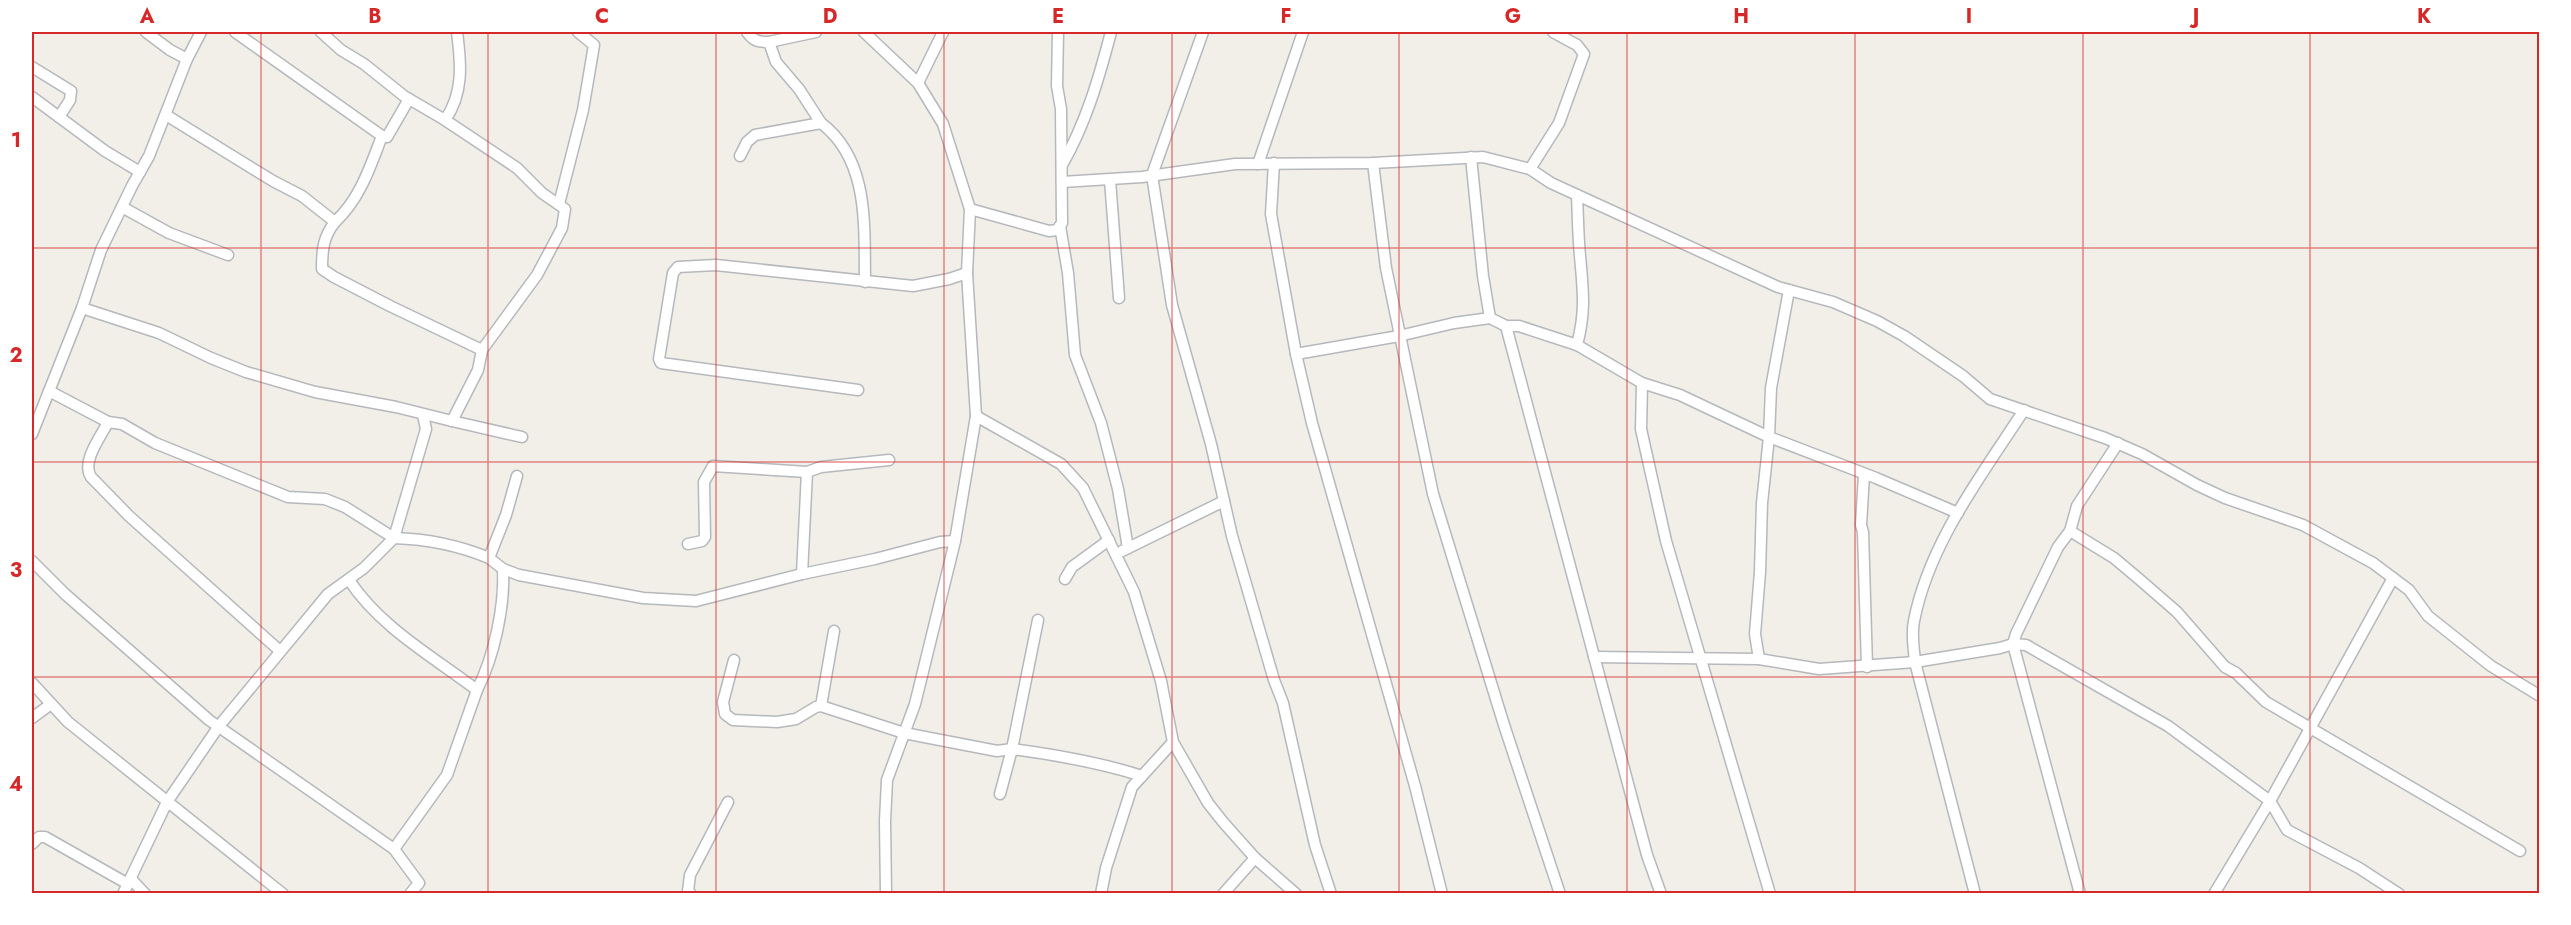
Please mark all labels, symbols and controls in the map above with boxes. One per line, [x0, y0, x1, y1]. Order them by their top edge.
text: A [139, 2, 155, 31]
text: B [368, 2, 382, 31]
text: C [595, 2, 609, 31]
text: D [823, 2, 837, 31]
text: E [1052, 2, 1064, 31]
text: F [1280, 2, 1292, 31]
text: G [1505, 2, 1521, 31]
text: H [1733, 2, 1749, 31]
text: I [1966, 2, 1972, 31]
text: J [2189, 2, 2199, 31]
text: K [2417, 2, 2431, 31]
text: 1 [11, 126, 21, 155]
text: 2 [9, 341, 23, 370]
text: 3 [10, 556, 22, 585]
text: 4 [9, 770, 23, 799]

